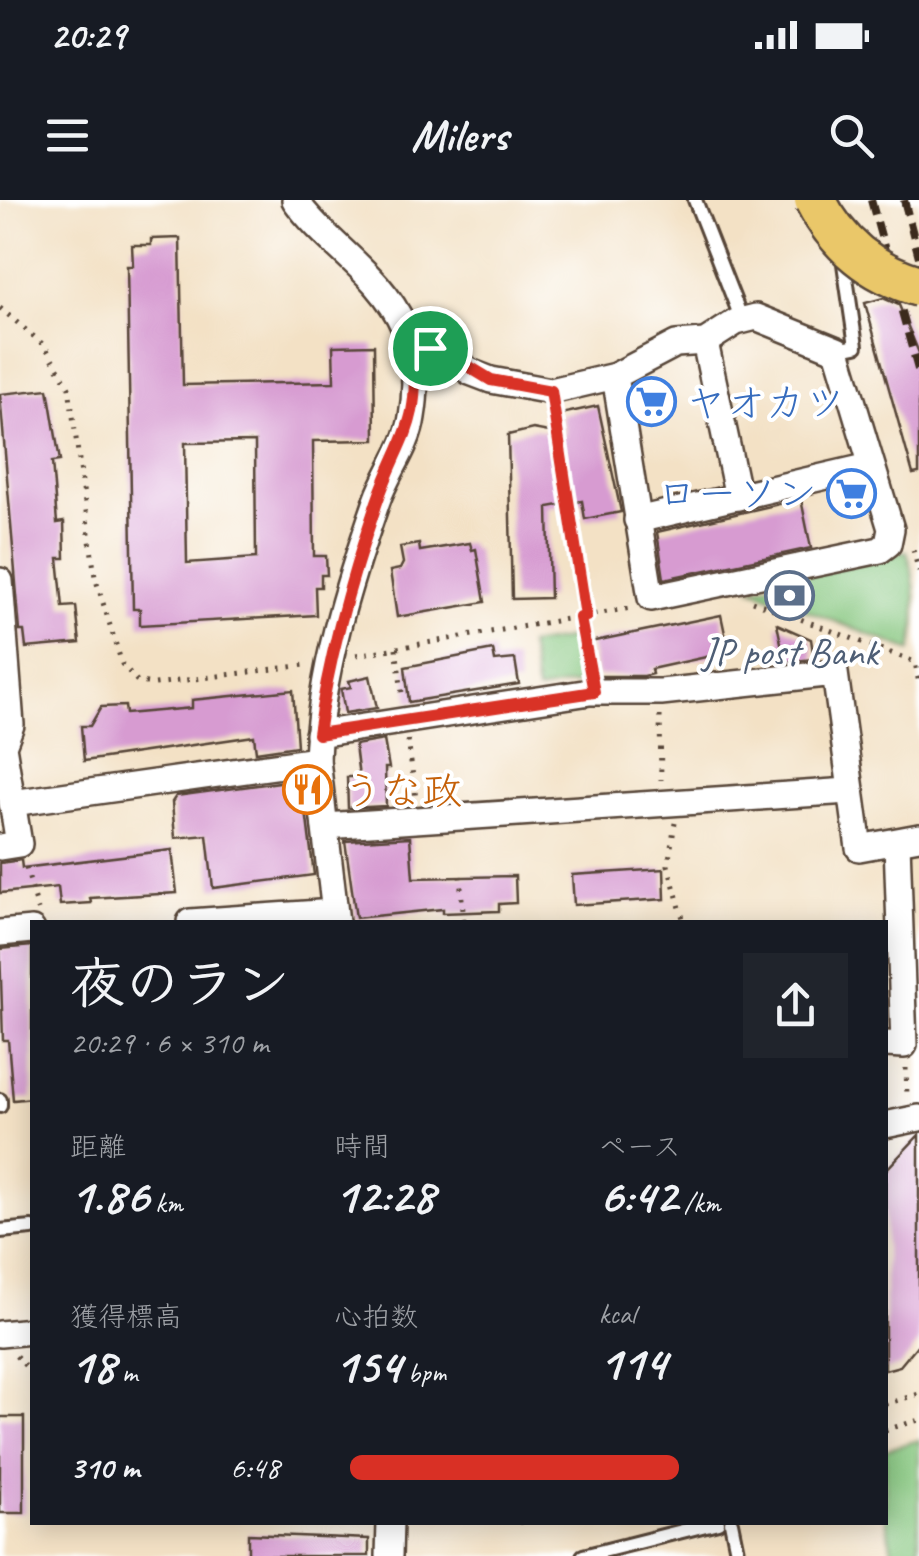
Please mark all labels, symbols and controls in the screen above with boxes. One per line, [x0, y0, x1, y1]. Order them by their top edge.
text: 20:29 [50, 12, 125, 59]
text: Milers [411, 107, 508, 164]
icon: menu [40, 108, 95, 163]
icon: search [824, 108, 879, 163]
pin [388, 306, 473, 391]
icon: arrive [403, 321, 458, 376]
supermarket icon: ヤオカツ [625, 376, 677, 428]
place label: ヤオカツ [686, 378, 845, 428]
supermarket icon: ローソン [826, 467, 878, 519]
place label: ローソン [657, 469, 817, 519]
bank icon: JP post Bank [764, 570, 816, 622]
place label: JP post Bank [700, 627, 880, 677]
restaurant icon: うな政 [281, 764, 333, 816]
place label: うな政 [342, 766, 462, 816]
text: 夜のラン [70, 949, 290, 1019]
button: share [743, 953, 848, 1058]
text: 20:29 · 6 × 310 m [70, 1022, 268, 1063]
text: 距離 [70, 1129, 126, 1164]
text: 時間 [334, 1129, 390, 1164]
text: ペース [599, 1129, 681, 1164]
text: 1.86 [70, 1164, 148, 1227]
text: 12:28 [334, 1164, 434, 1227]
text: 6:42 [599, 1164, 677, 1227]
text: km [148, 1185, 183, 1220]
text: /km [677, 1185, 720, 1220]
text: kcal [599, 1296, 636, 1331]
text: 獲得標高 [70, 1299, 182, 1334]
text: 心拍数 [334, 1299, 418, 1334]
text: 114 [599, 1331, 666, 1394]
text: 18 [70, 1334, 115, 1397]
text: 154 [334, 1334, 401, 1397]
text: m [115, 1355, 137, 1390]
text: bpm [401, 1355, 446, 1390]
text: 310 m [70, 1447, 139, 1488]
text: 6:48 [230, 1447, 280, 1488]

